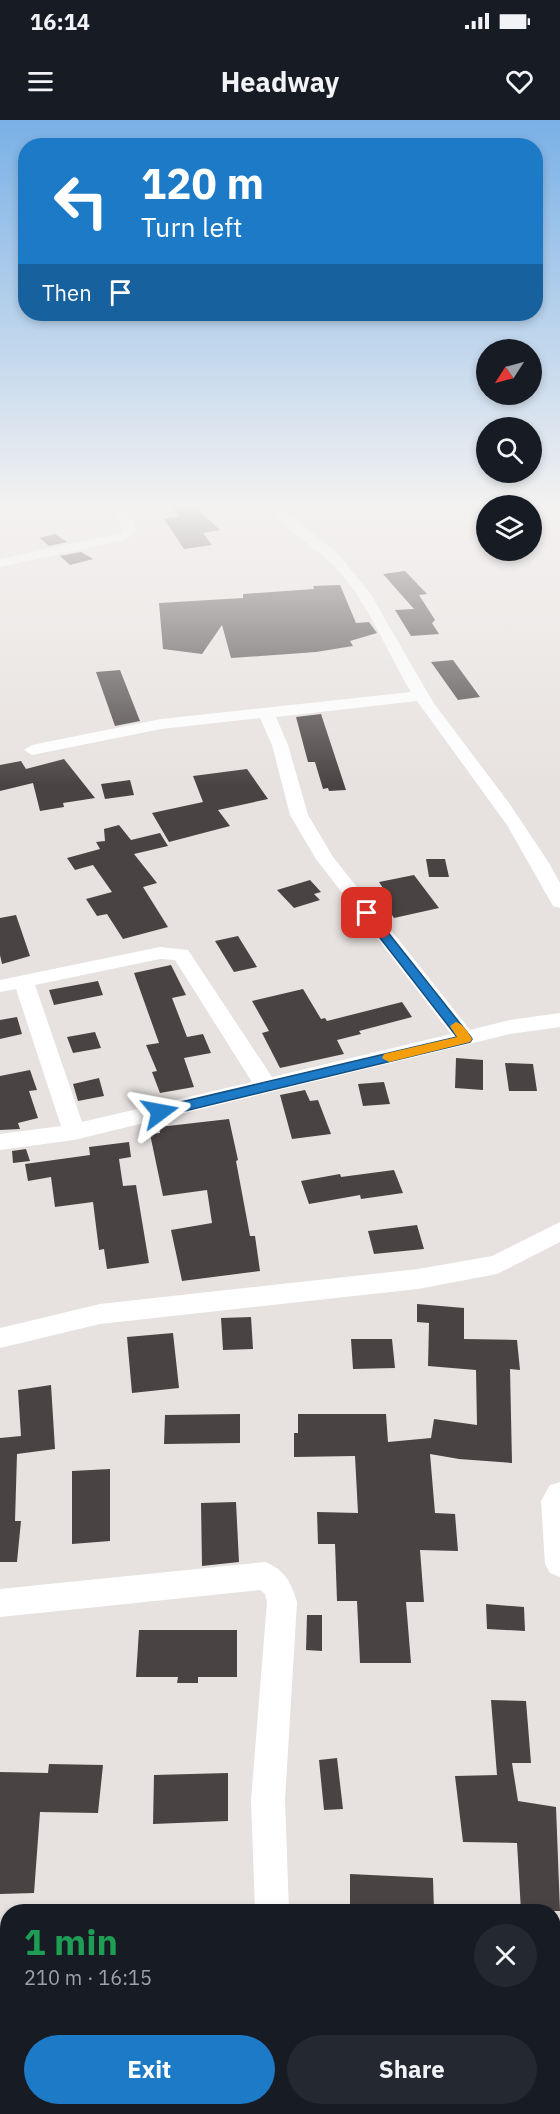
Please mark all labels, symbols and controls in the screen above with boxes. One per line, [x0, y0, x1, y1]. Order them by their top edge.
text: 16:14 [30, 7, 90, 36]
text: Headway [221, 64, 339, 99]
icon: menu [24, 65, 57, 98]
icon: heart [503, 65, 536, 98]
text: 120 m [141, 156, 264, 211]
icon: left [42, 162, 120, 240]
text: Turn left [141, 209, 242, 244]
icon: arrive [104, 276, 137, 309]
text: Then [42, 278, 92, 307]
north arrow [476, 339, 542, 405]
map controls [476, 339, 542, 561]
button: search [476, 417, 542, 483]
button: layers [476, 495, 542, 561]
pin [341, 887, 392, 938]
icon: arrive [350, 896, 383, 929]
position arrow [128, 1080, 192, 1144]
text: 1 min [24, 1918, 118, 1965]
button: close [474, 1924, 537, 1987]
text: 210 m · 16:15 [24, 1964, 152, 1991]
button: Exit [24, 2035, 275, 2104]
button: Share [287, 2035, 537, 2104]

